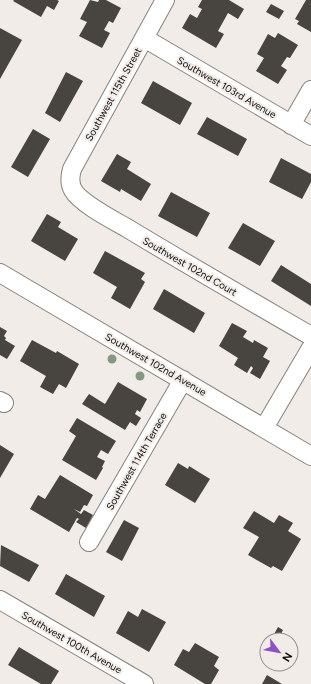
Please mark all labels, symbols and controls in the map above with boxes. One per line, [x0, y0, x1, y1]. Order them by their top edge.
street label: Southwest 115th Street [82, 45, 145, 143]
street label: Southwest 103rd Avenue [175, 54, 279, 121]
street label: Southwest 102nd Court [140, 234, 239, 299]
street label: Southwest 102nd Avenue [103, 330, 209, 399]
street label: Southwest 114th Terrace [103, 410, 170, 512]
street label: Southwest 100th Avenue [19, 608, 125, 677]
north arrow [259, 632, 299, 672]
text: N [279, 650, 295, 664]

